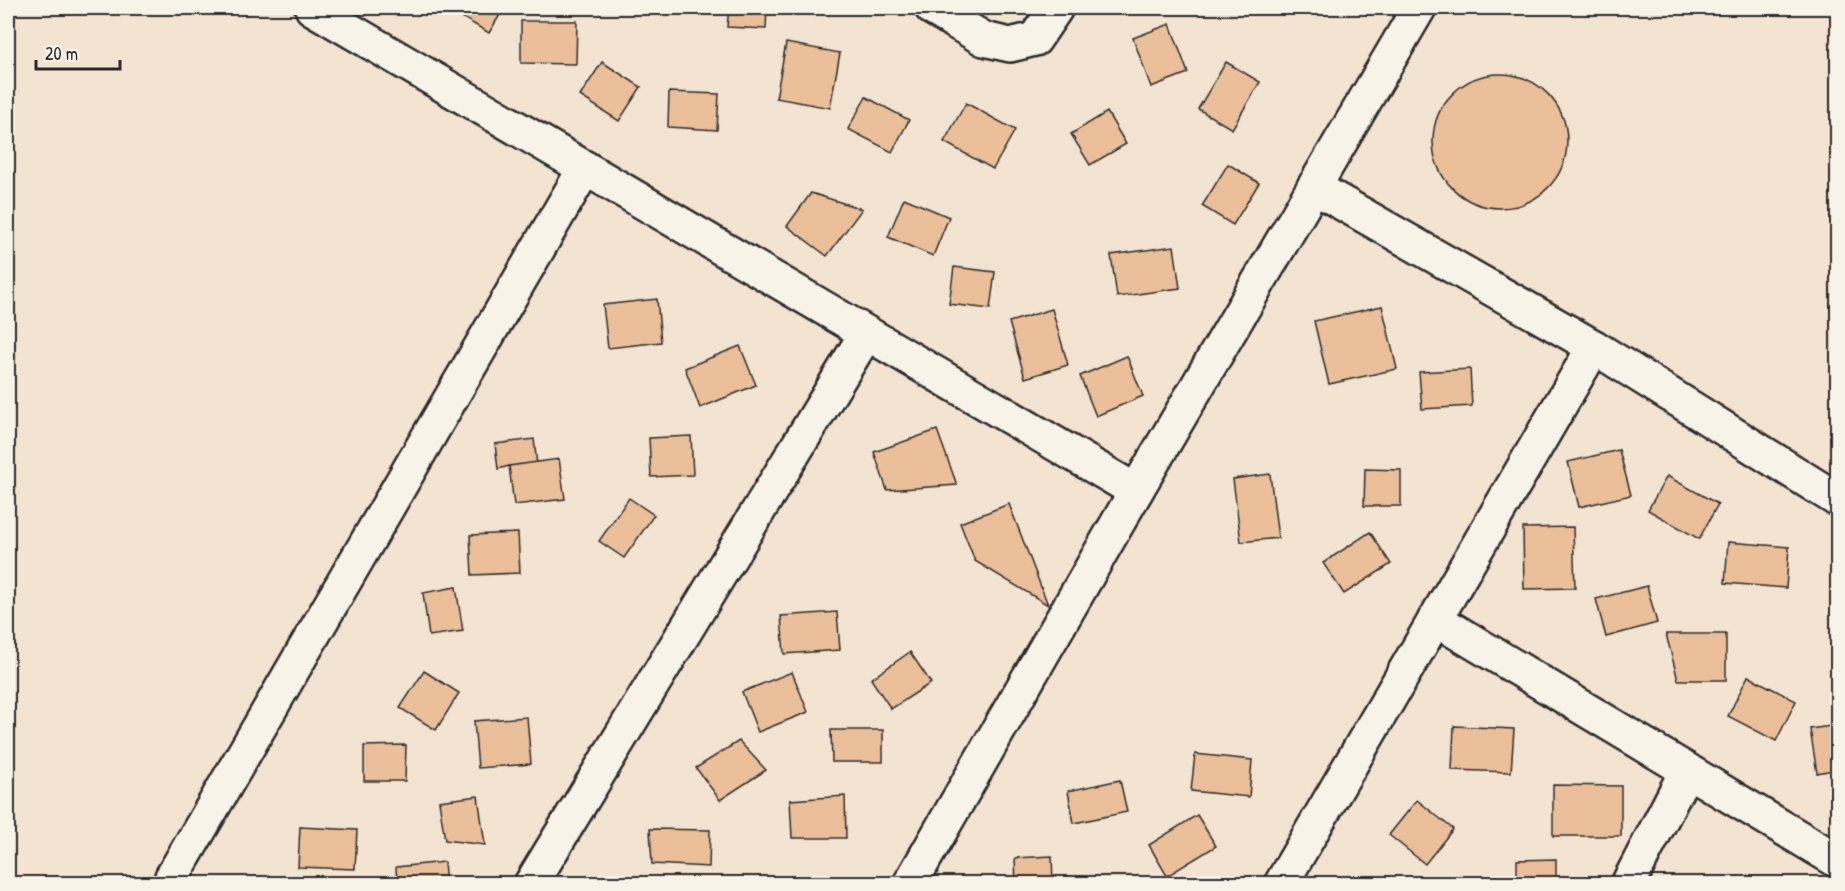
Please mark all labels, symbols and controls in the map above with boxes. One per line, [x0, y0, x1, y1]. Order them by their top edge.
scale bar [36, 33, 120, 71]
text: 20 m [45, 41, 78, 66]

